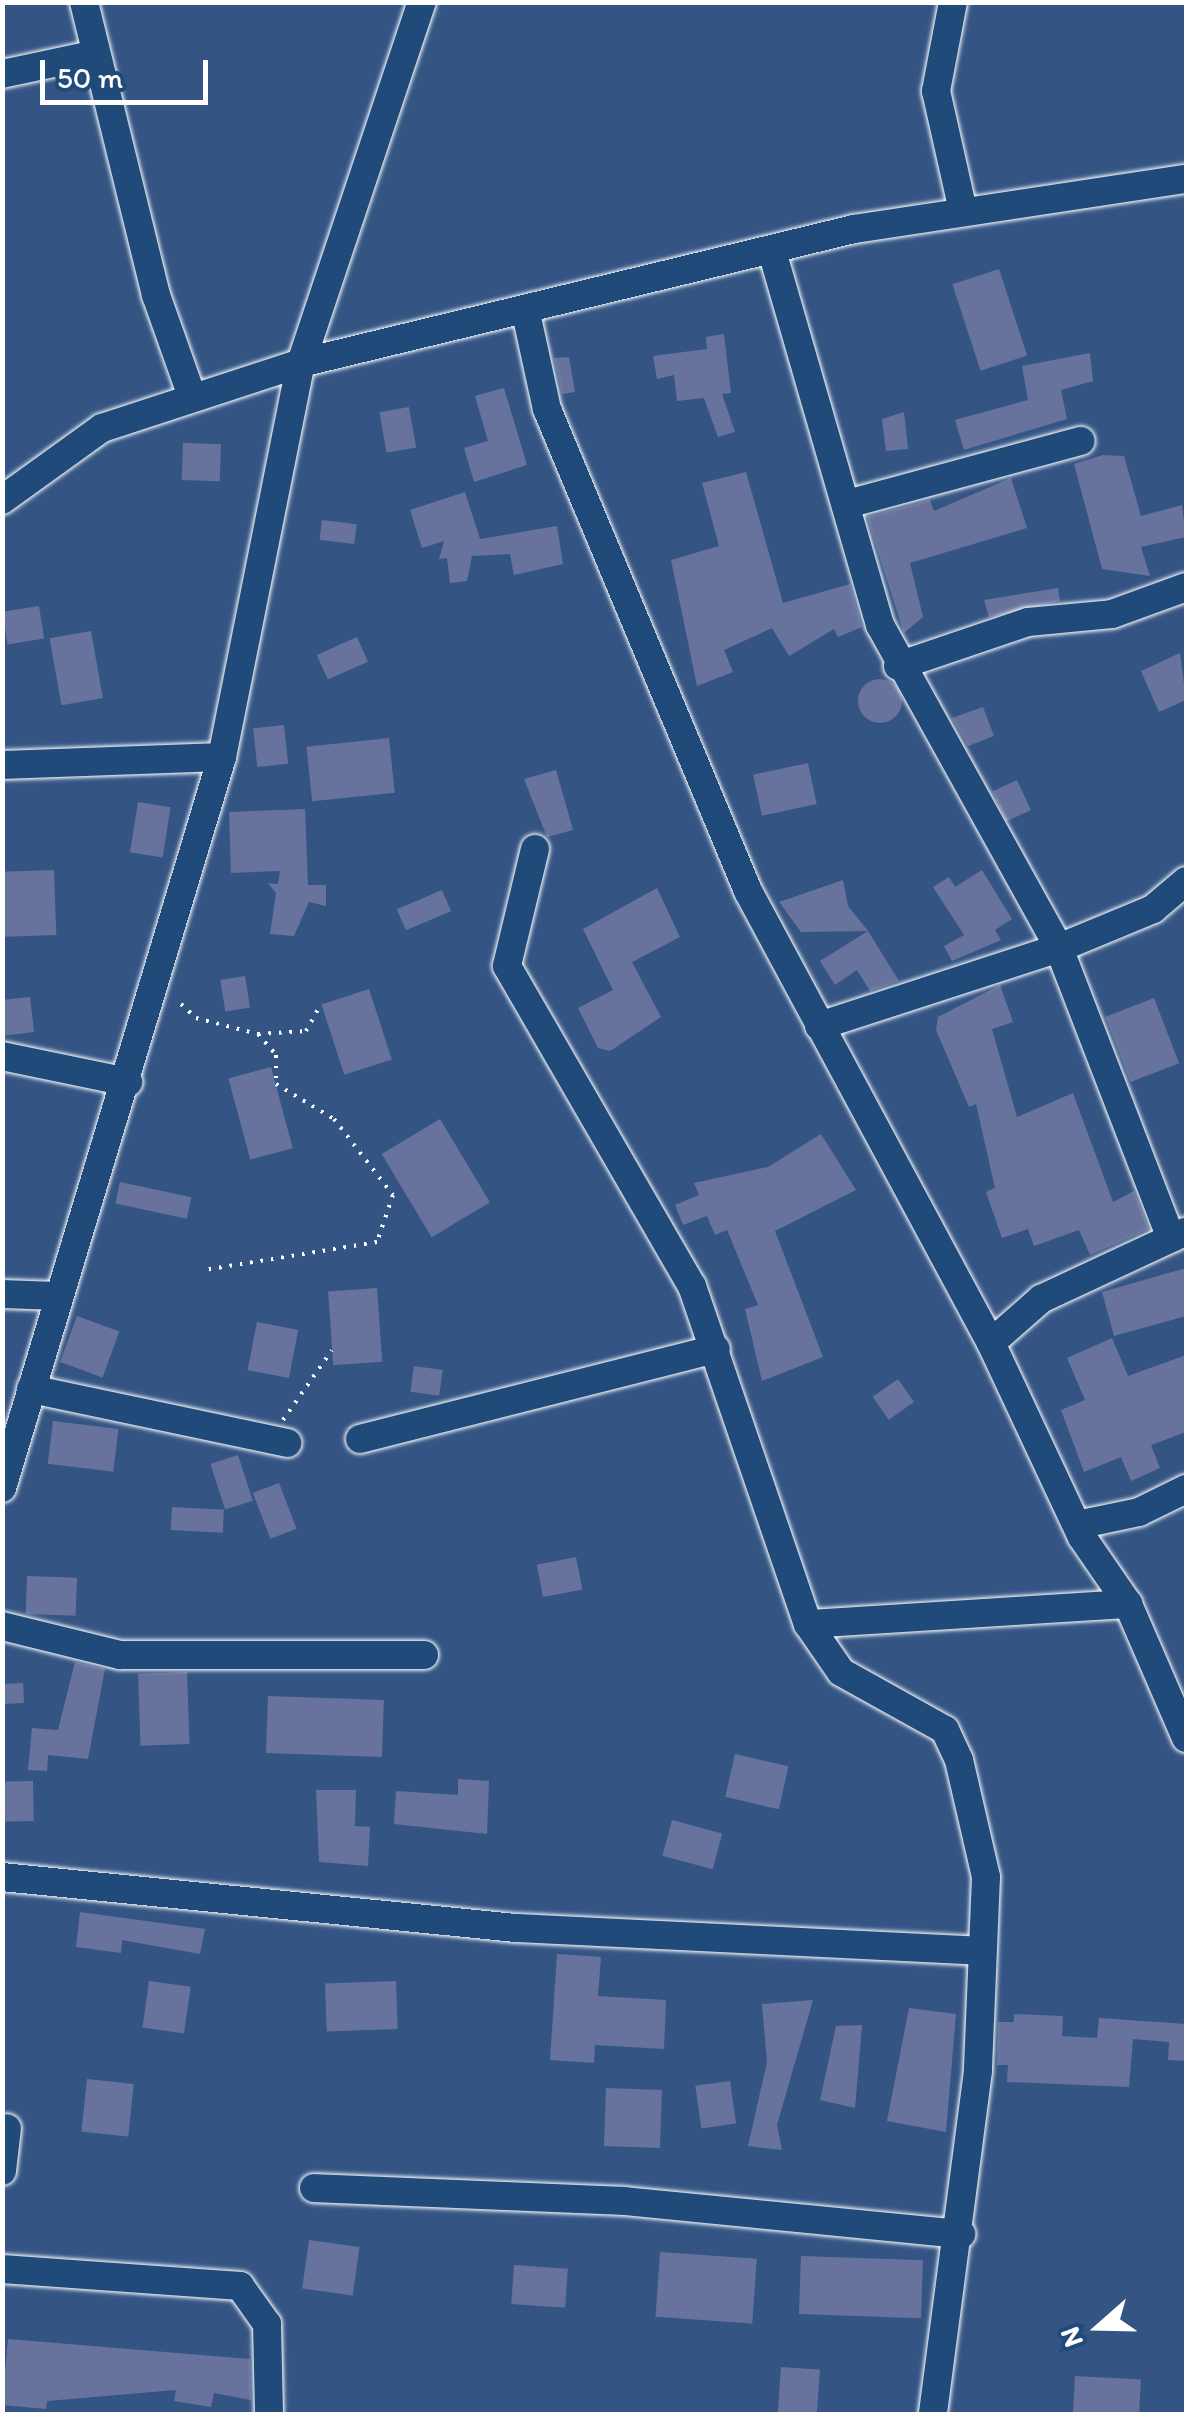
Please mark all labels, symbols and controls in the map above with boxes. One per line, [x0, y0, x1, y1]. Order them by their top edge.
scale bar [45, 40, 212, 102]
text: 50 m [57, 59, 123, 96]
north arrow [1049, 2277, 1149, 2377]
text: N [1052, 2323, 1090, 2352]

